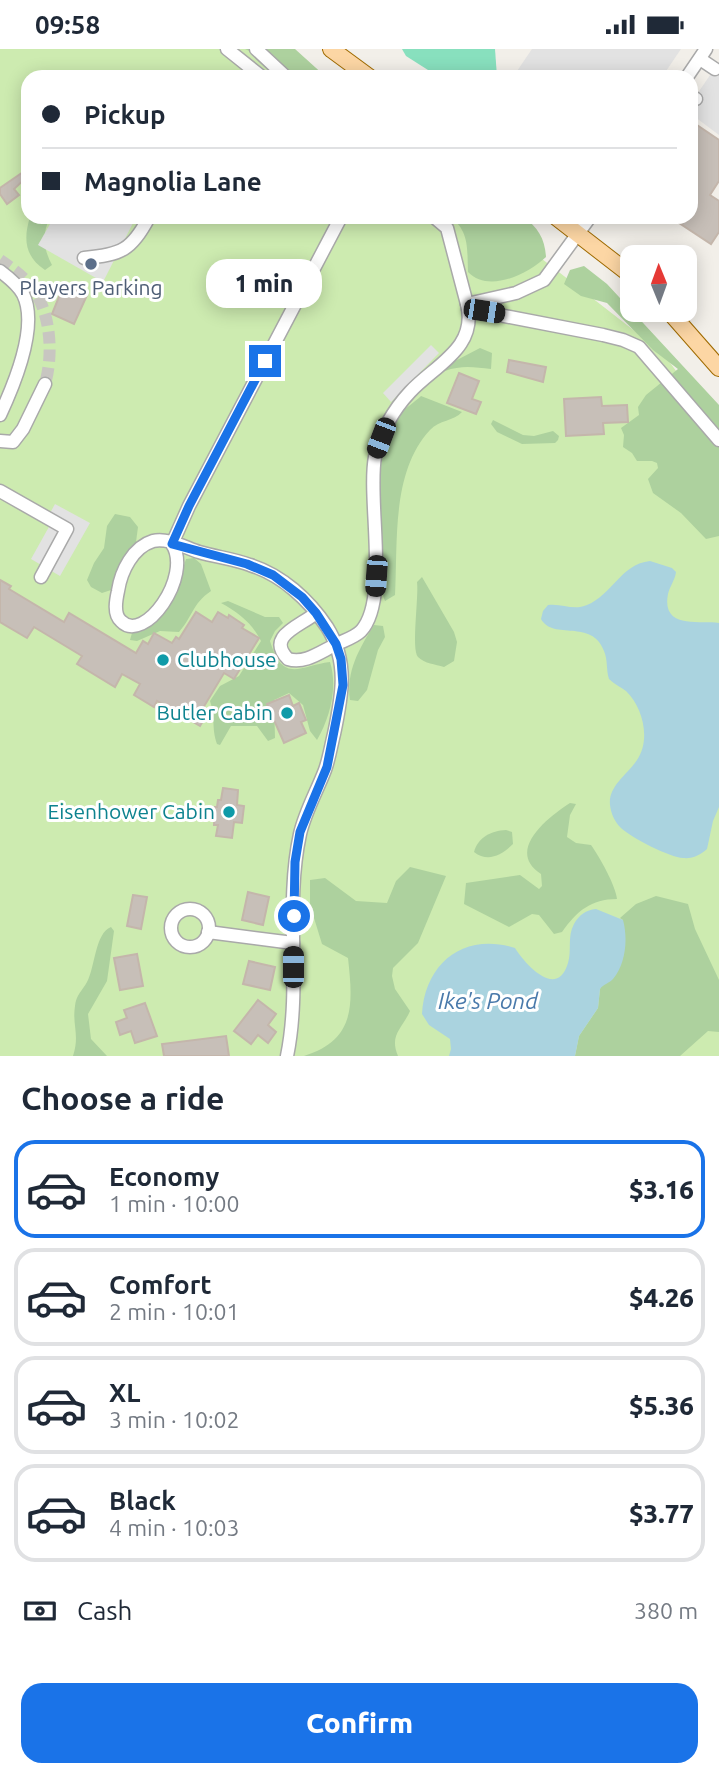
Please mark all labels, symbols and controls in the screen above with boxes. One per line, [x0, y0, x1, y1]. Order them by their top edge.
text: 09:58 [35, 10, 100, 39]
text: Pickup [84, 100, 166, 129]
text: Magnolia Lane [84, 167, 262, 196]
north arrow [620, 245, 696, 322]
map controls [620, 245, 697, 322]
marker: Players Parking [83, 256, 99, 272]
callout: 1 min [207, 259, 323, 309]
text: 1 min [235, 271, 293, 296]
place label: Players Parking [19, 275, 163, 299]
car [462, 297, 507, 325]
route end [249, 345, 281, 377]
car [364, 415, 399, 461]
car [365, 554, 388, 598]
place label: Clubhouse [177, 647, 277, 671]
marker: Clubhouse [155, 652, 171, 668]
place label: Butler Cabin [156, 700, 273, 724]
marker: Butler Cabin [279, 705, 295, 721]
place label: Eisenhower Cabin [47, 799, 215, 823]
marker: Eisenhower Cabin [221, 804, 237, 820]
route start [278, 900, 310, 932]
car [283, 946, 304, 988]
water label: Ike's Pond [438, 988, 539, 1013]
text: Choose a ride [21, 1080, 224, 1116]
icon: car [25, 1158, 88, 1221]
text: Economy [109, 1162, 219, 1191]
text: $3.16 [629, 1175, 694, 1204]
text: 1 min · 10:00 [109, 1191, 240, 1216]
icon: car [25, 1266, 88, 1329]
text: Comfort [109, 1270, 212, 1299]
text: $4.26 [629, 1283, 694, 1312]
text: 2 min · 10:01 [109, 1299, 240, 1324]
icon: car [25, 1374, 88, 1437]
text: XL [109, 1378, 140, 1407]
text: $5.36 [629, 1391, 694, 1420]
text: 3 min · 10:02 [109, 1407, 240, 1432]
icon: car [25, 1482, 88, 1545]
text: Black [109, 1486, 176, 1515]
text: $3.77 [629, 1499, 694, 1528]
text: 4 min · 10:03 [109, 1515, 240, 1540]
icon: cash [21, 1592, 59, 1630]
text: Cash [77, 1596, 132, 1625]
text: 380 m [634, 1598, 698, 1623]
button: Confirm [21, 1683, 698, 1763]

